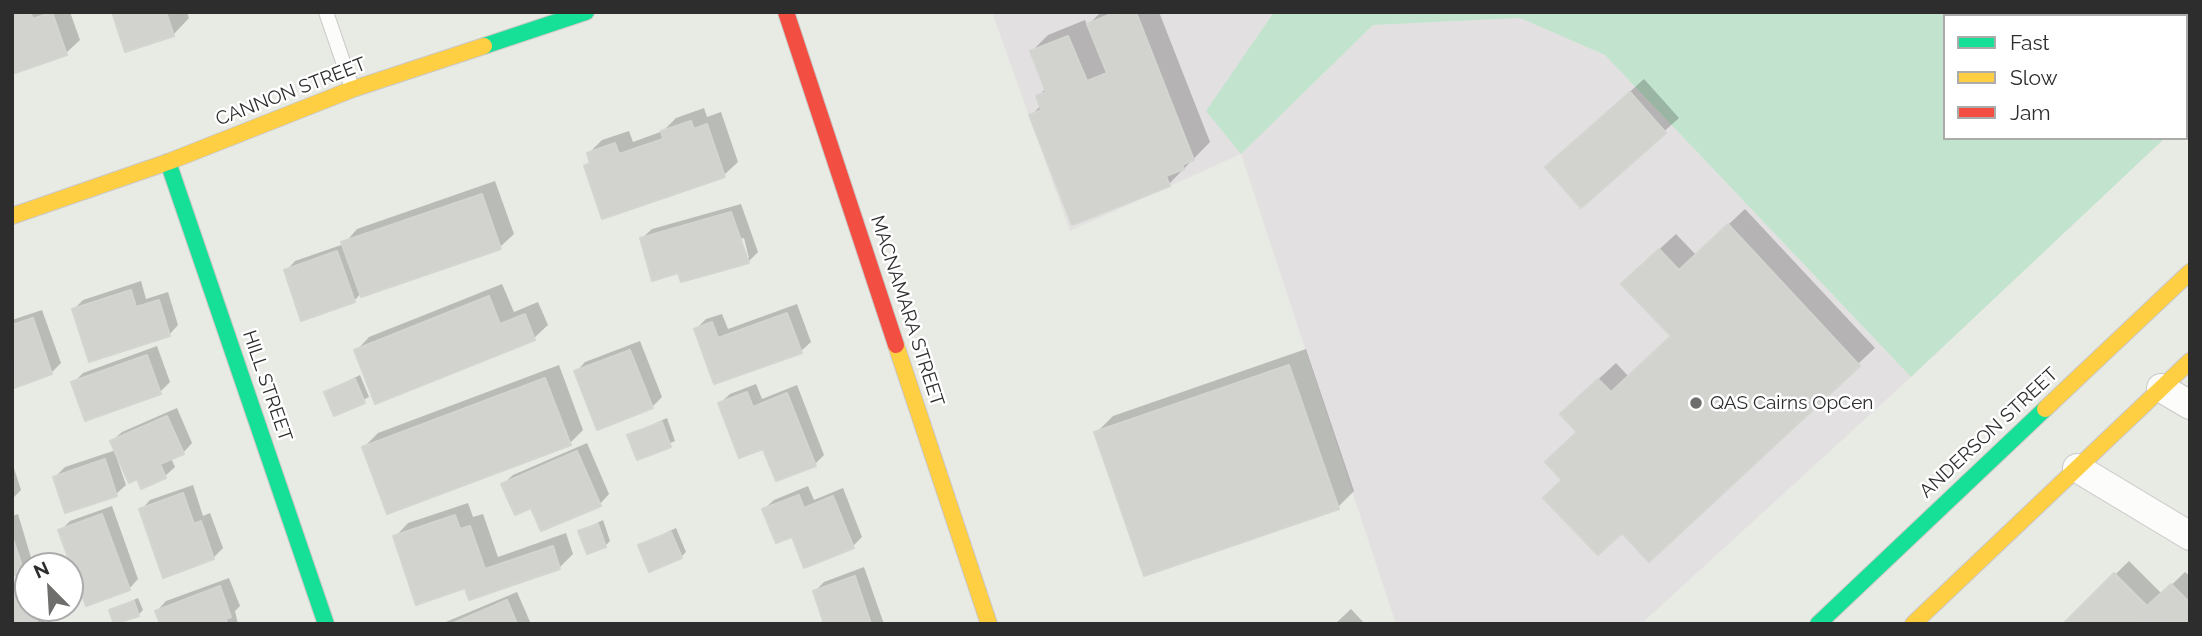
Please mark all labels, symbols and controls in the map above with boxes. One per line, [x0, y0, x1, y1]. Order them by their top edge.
legend [1943, 14, 2188, 140]
text: Fast [2010, 30, 2050, 55]
street label: CANNON STREET [213, 53, 369, 131]
text: Slow [2010, 65, 2058, 90]
text: Jam [2010, 100, 2051, 125]
street label: MACNAMARA STREET [865, 213, 949, 409]
street label: HILL STREET [237, 327, 297, 445]
street label: ANDERSON STREET [1915, 363, 2063, 503]
place label: QAS Cairns OpCen [1710, 392, 1873, 414]
marker: QAS Cairns OpCen [1688, 395, 1704, 411]
north arrow [14, 552, 84, 622]
text: N [30, 557, 52, 583]

